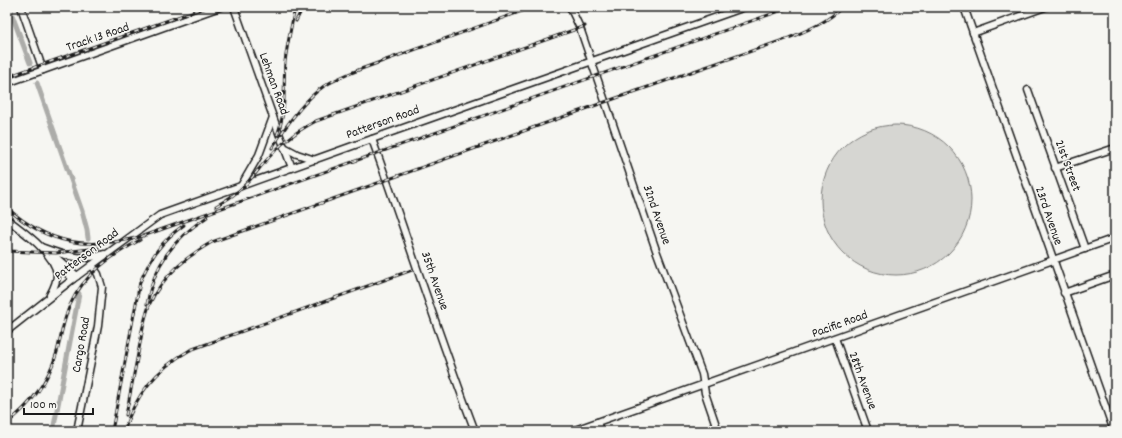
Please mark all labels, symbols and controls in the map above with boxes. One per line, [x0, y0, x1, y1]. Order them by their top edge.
street label: Track 13 Road [64, 18, 132, 58]
street label: Lehman Road [253, 50, 293, 118]
street label: Patterson Road [344, 101, 422, 145]
street label: 21st Street [1049, 138, 1085, 195]
street label: 32nd Avenue [637, 183, 675, 248]
street label: 23rd Avenue [1029, 184, 1067, 248]
street label: Patterson Road [51, 224, 123, 286]
street label: 35th Avenue [415, 249, 453, 313]
street label: Pacific Road [809, 306, 871, 344]
street label: Cargo Road [68, 316, 96, 374]
street label: 28th Avenue [843, 349, 881, 413]
scale bar [24, 390, 93, 416]
text: 100 m [30, 397, 57, 414]

